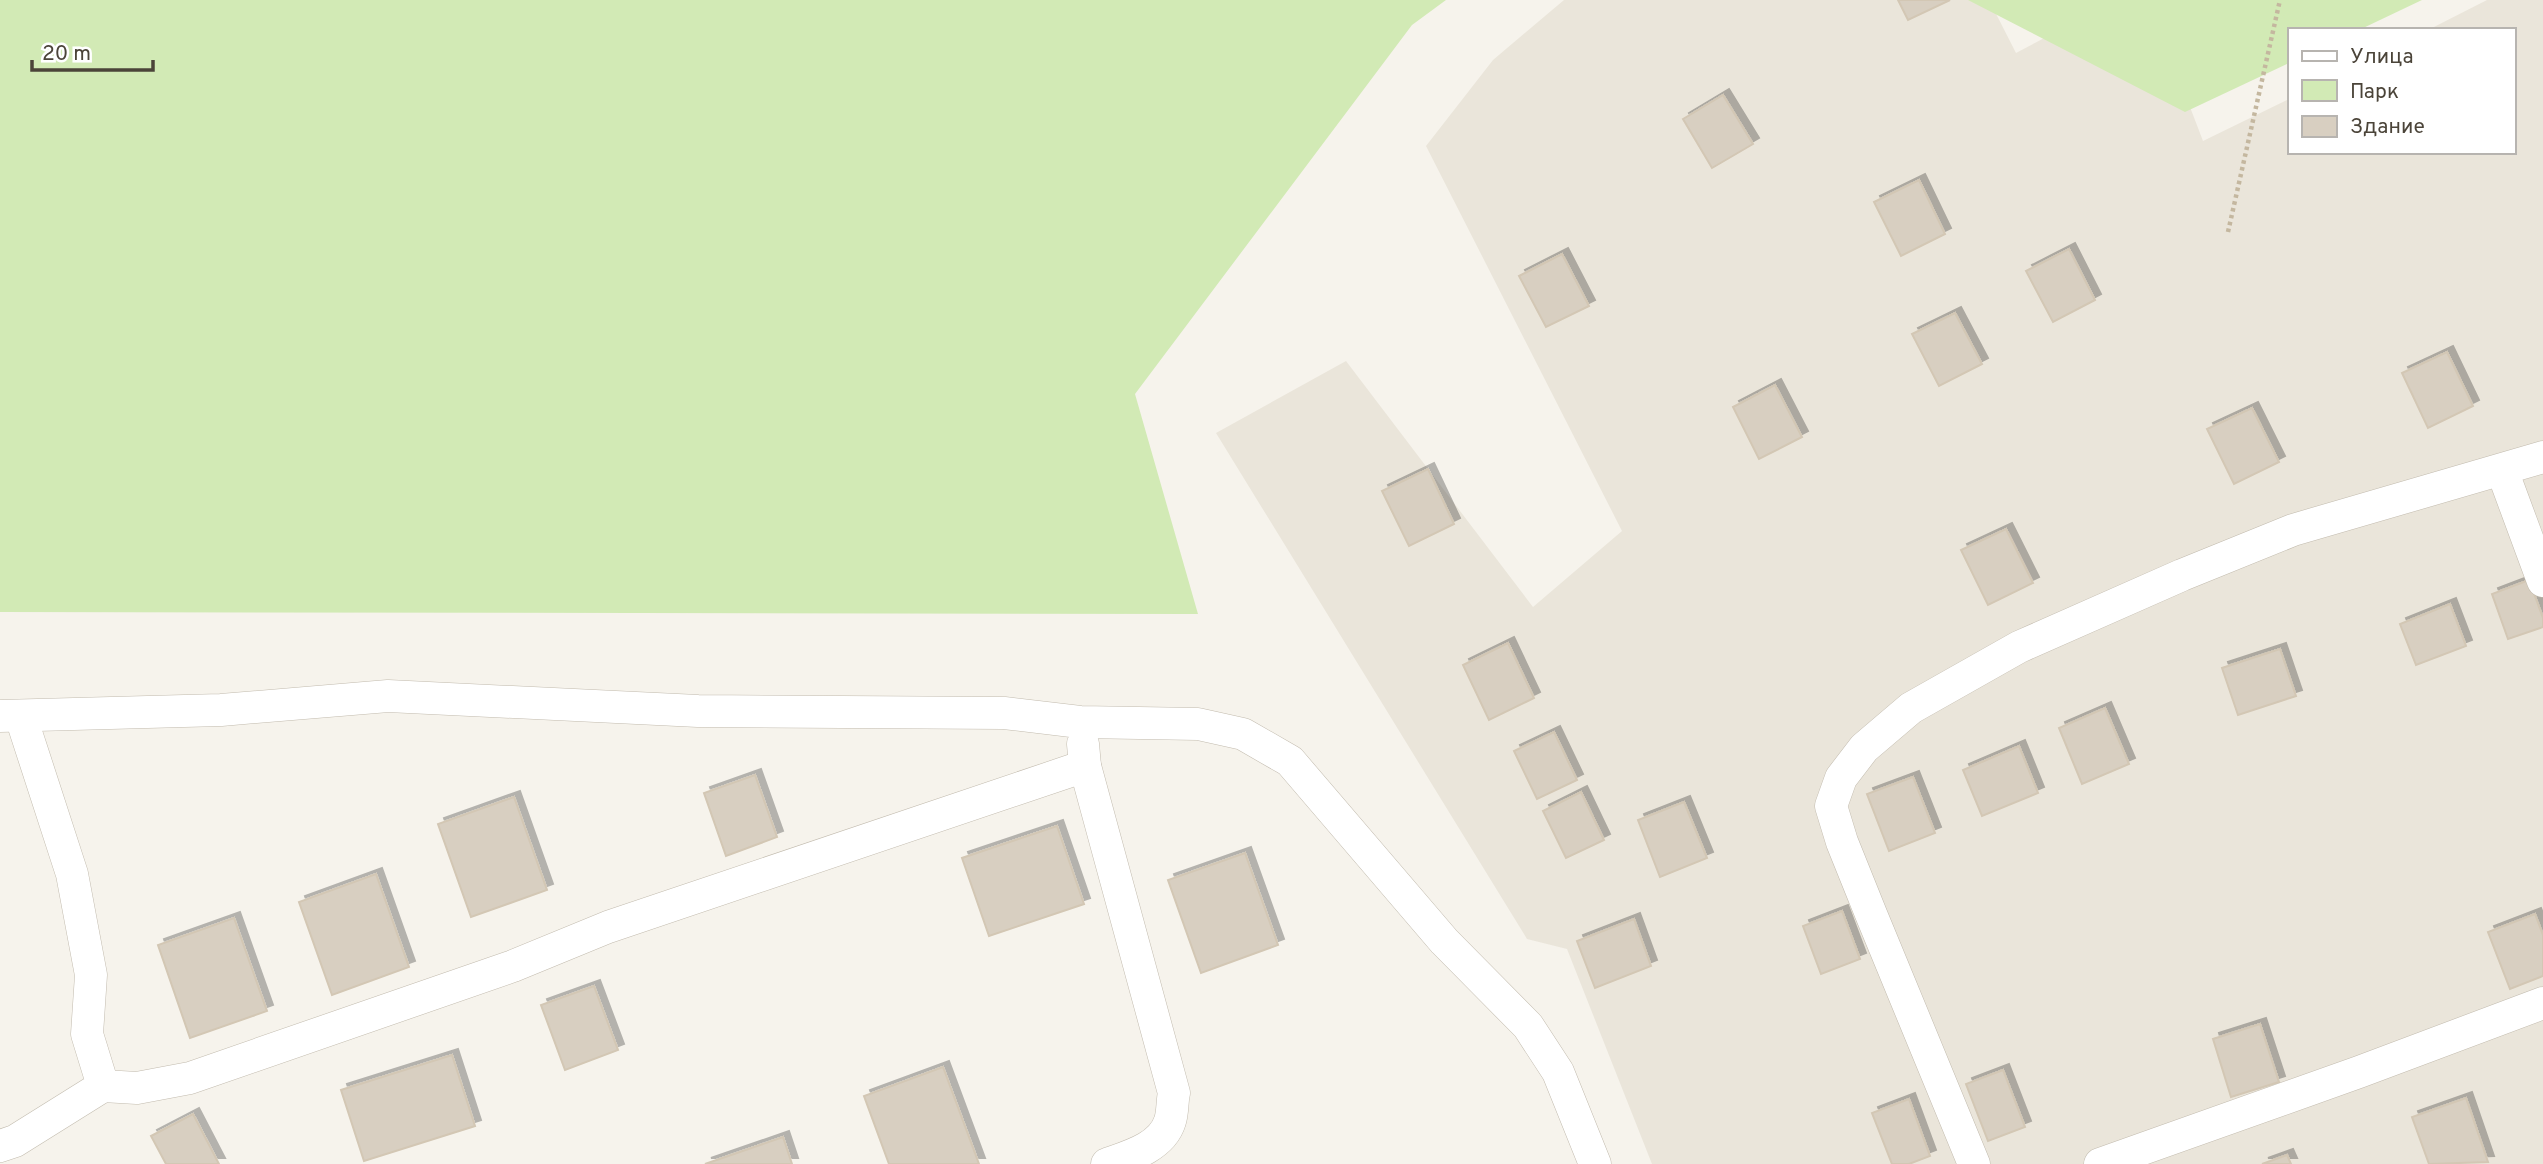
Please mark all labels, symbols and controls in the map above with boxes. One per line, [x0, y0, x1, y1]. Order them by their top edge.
scale bar [32, 28, 152, 72]
legend [2288, 28, 2515, 154]
text: 20 m [42, 41, 91, 68]
text: Улица [2350, 44, 2414, 71]
text: Парк [2350, 79, 2399, 106]
text: Здание [2350, 114, 2425, 141]

